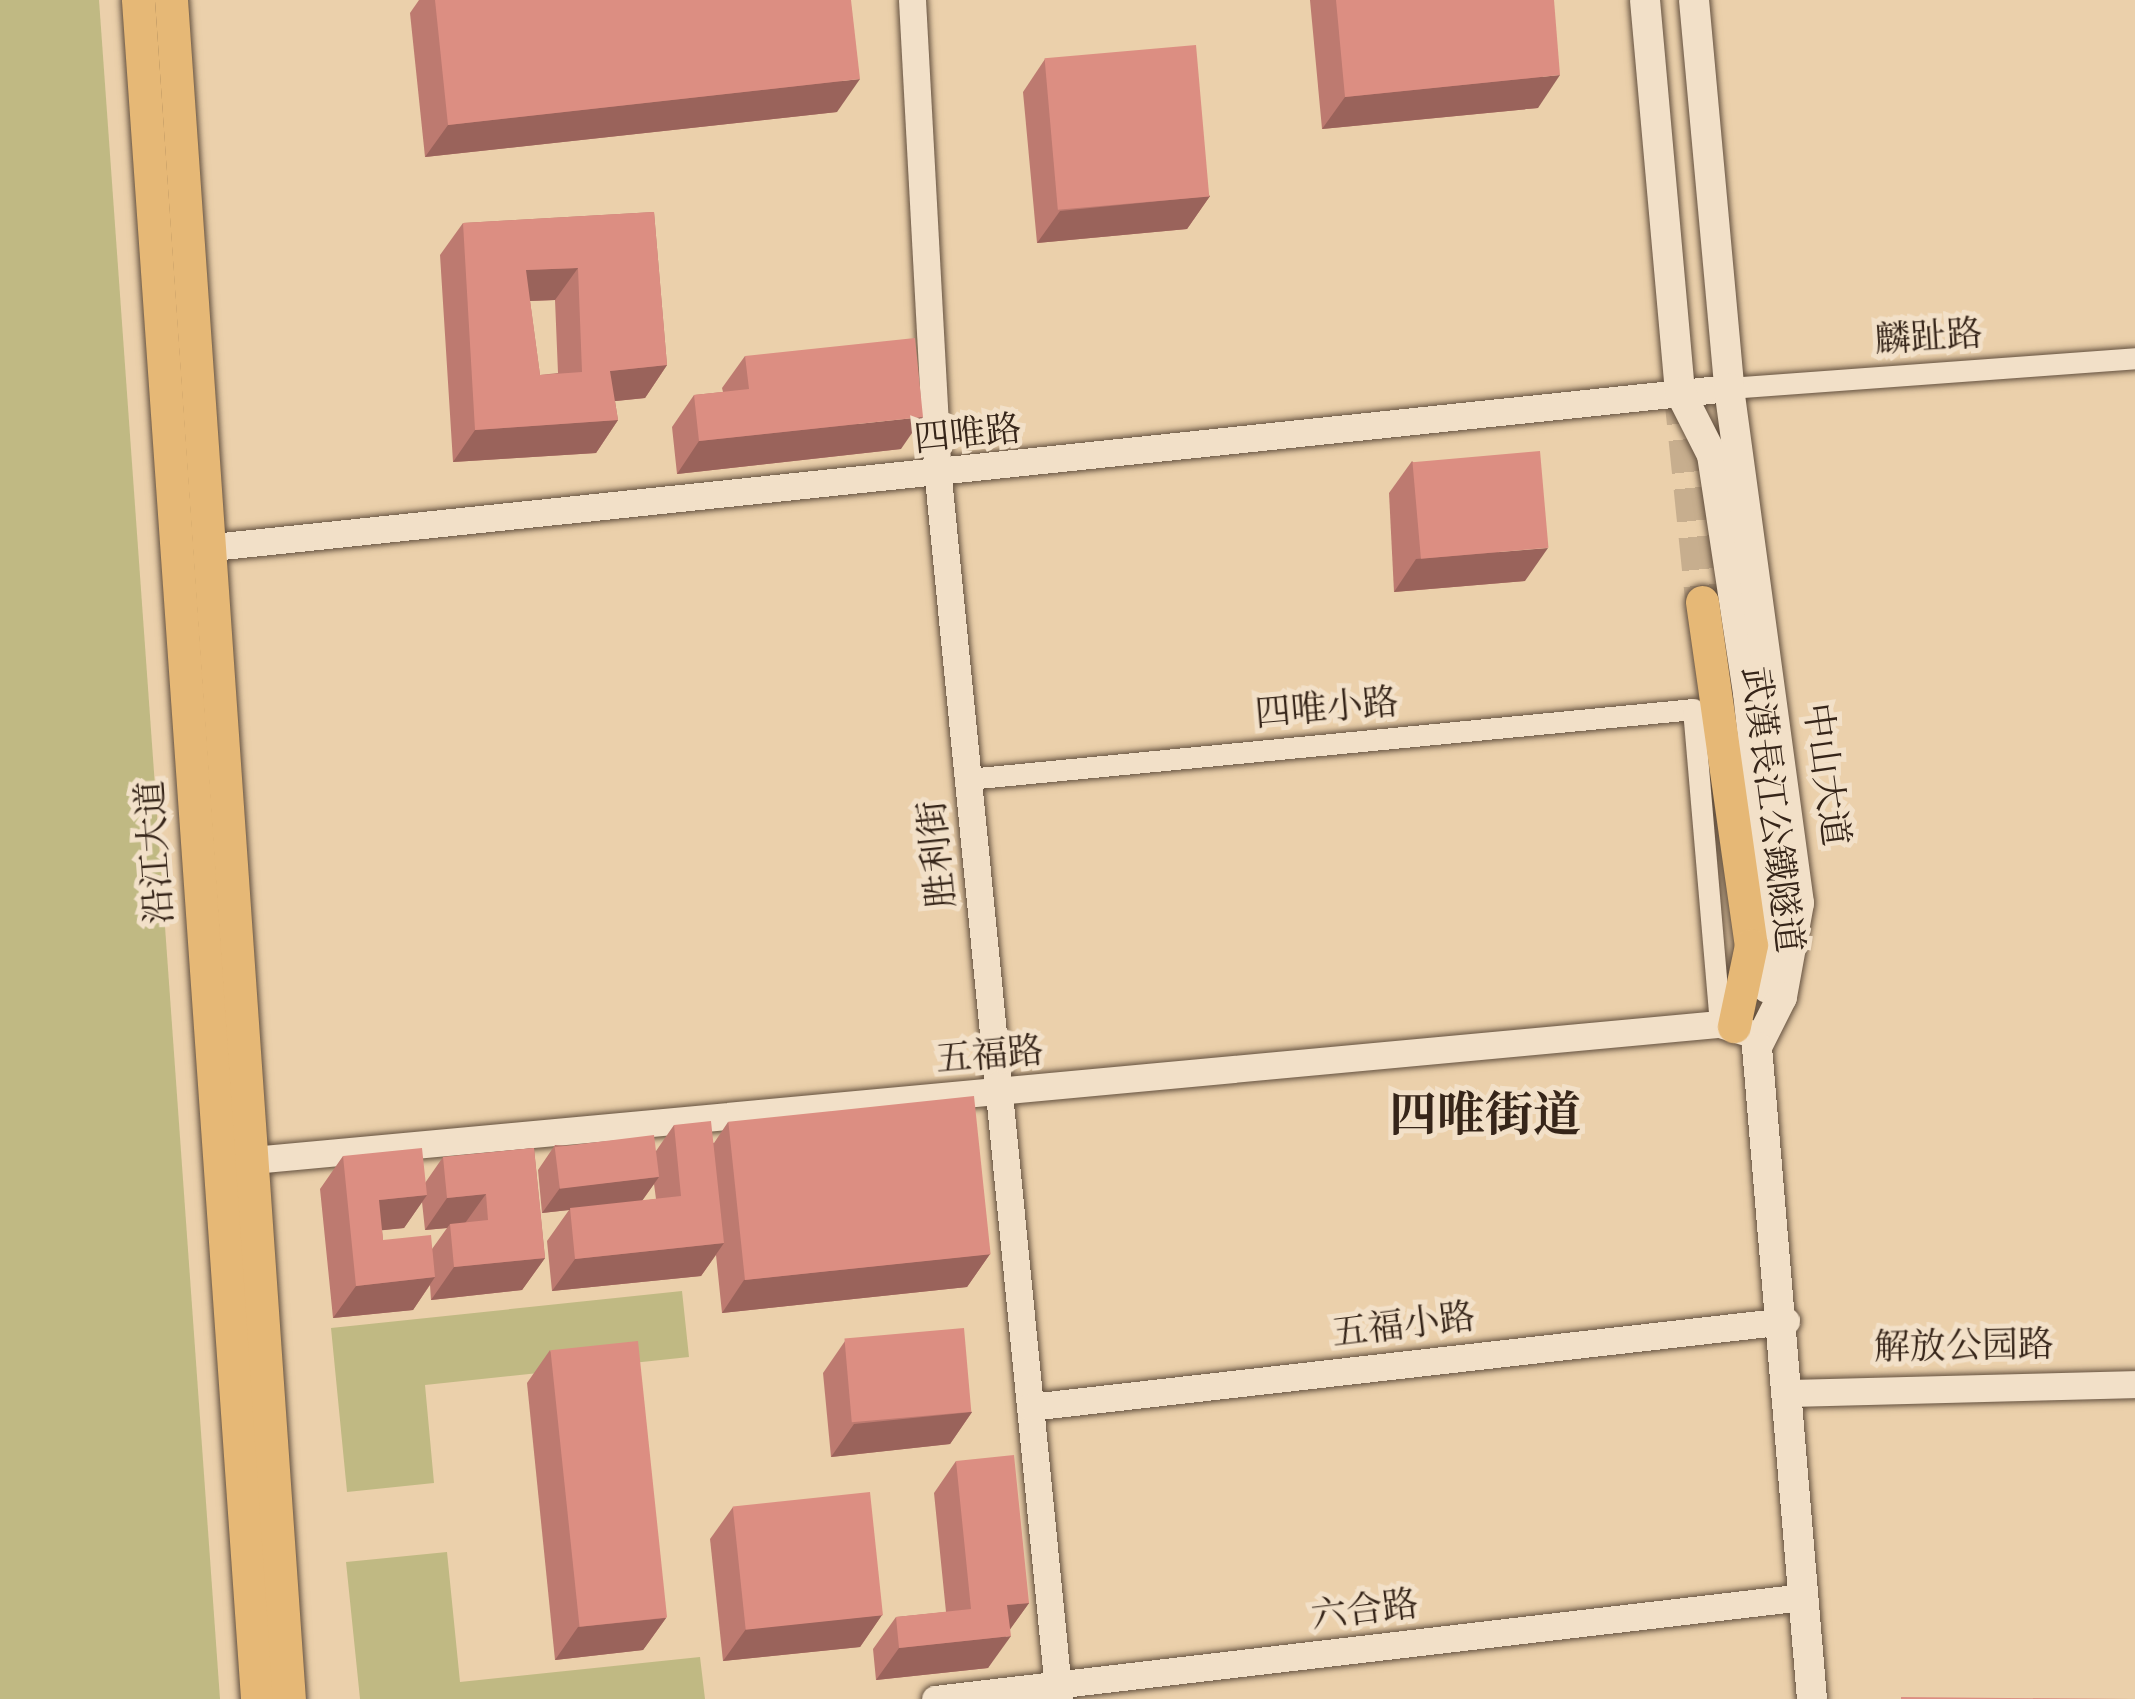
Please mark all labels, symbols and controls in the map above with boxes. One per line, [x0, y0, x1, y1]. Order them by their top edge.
street label: 麟趾路 [1874, 315, 1984, 365]
street label: 四唯路 [912, 410, 1024, 464]
street label: 武漢長江公鐵隧道 [1730, 664, 1808, 956]
street label: 四唯小路 [1253, 683, 1401, 739]
street label: 中山大道 [1792, 701, 1854, 849]
street label: 沿江大道 [131, 779, 185, 925]
street label: 胜利街 [913, 798, 967, 910]
street label: 五福路 [934, 1032, 1046, 1084]
district label: 四唯街道 [1389, 1090, 1581, 1148]
street label: 五福小路 [1330, 1298, 1478, 1358]
street label: 解放公园路 [1874, 1326, 2054, 1372]
street label: 六合路 [1309, 1585, 1421, 1641]

